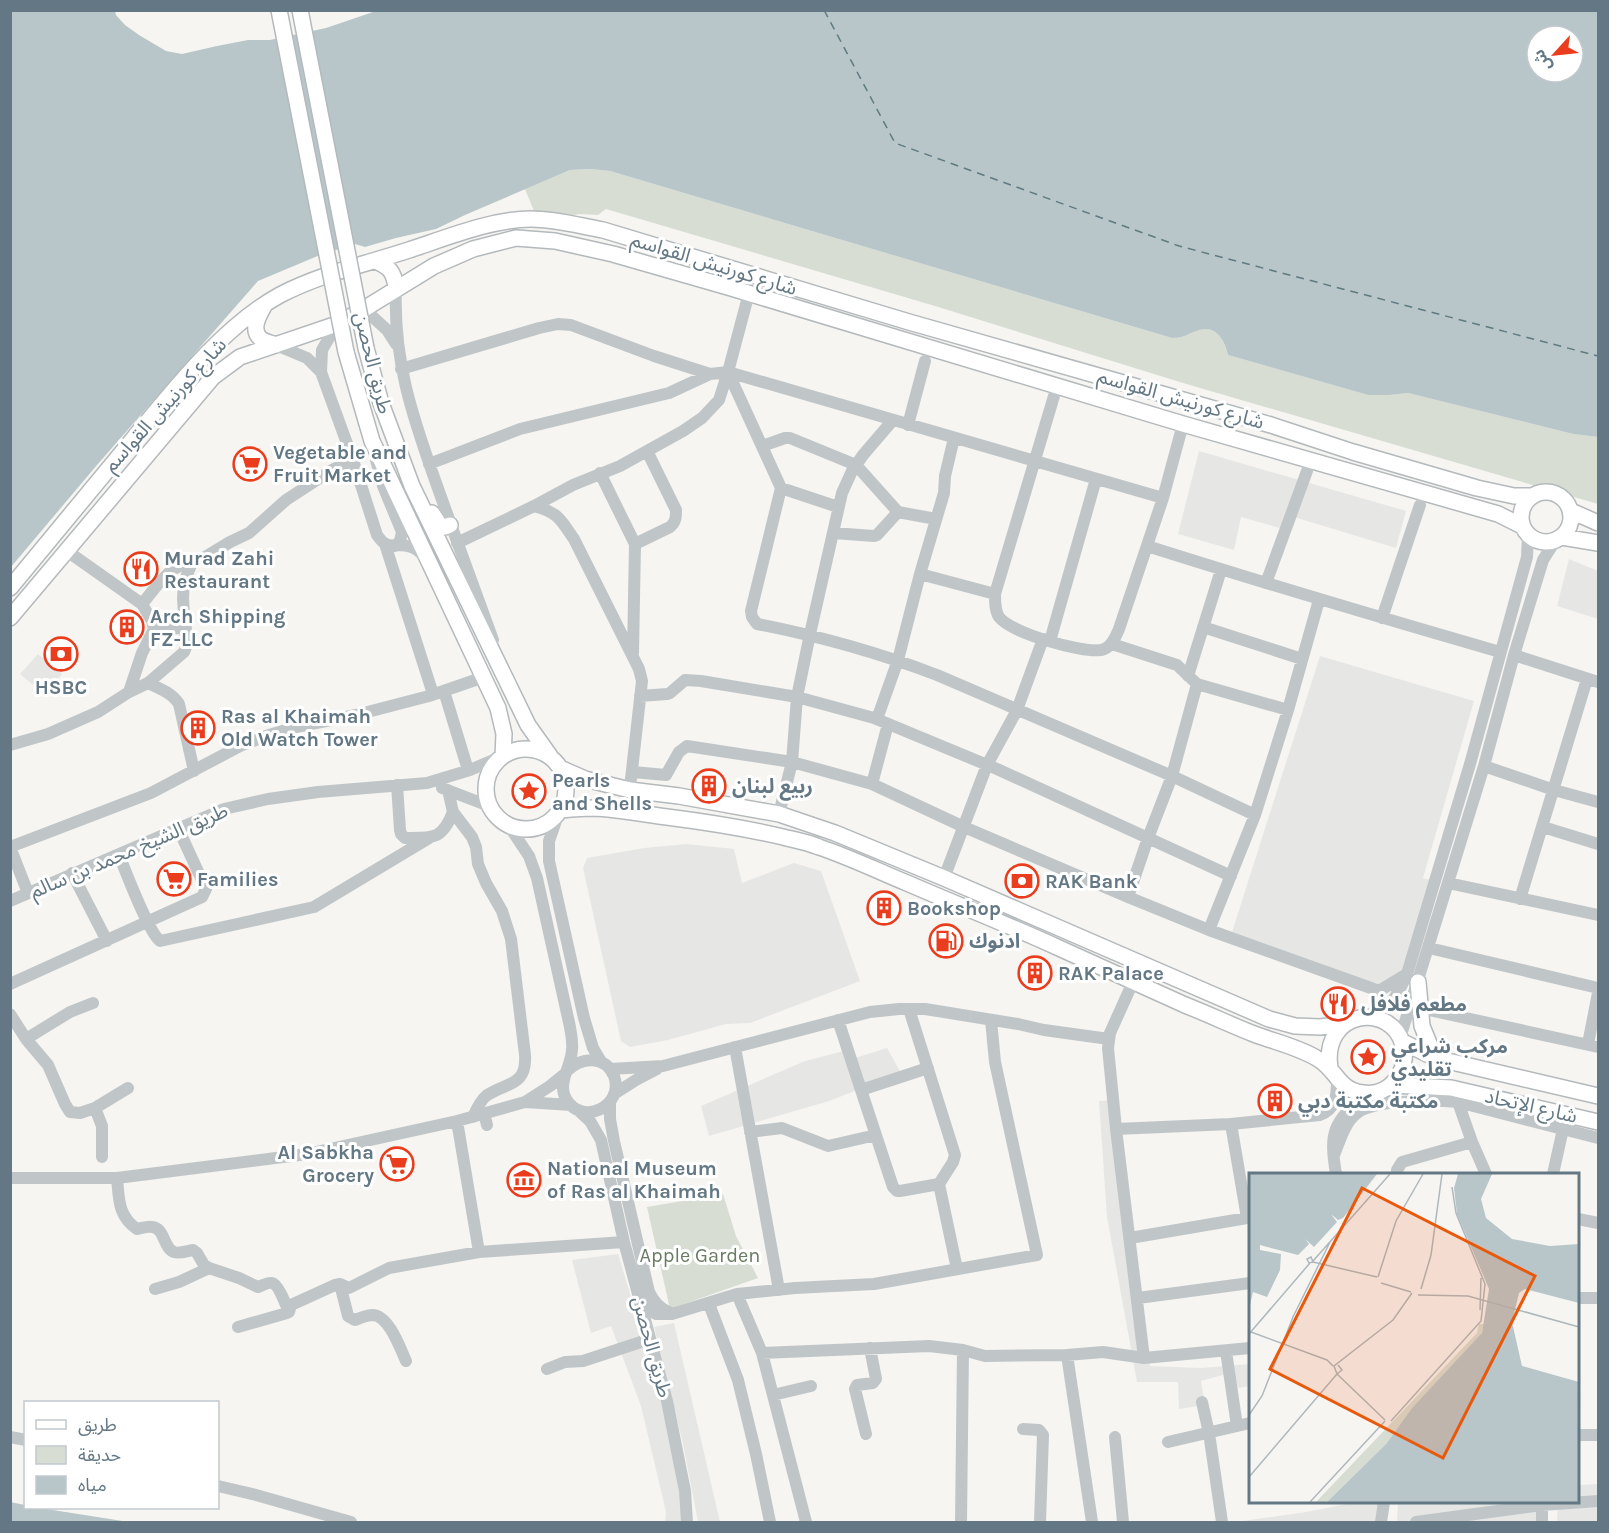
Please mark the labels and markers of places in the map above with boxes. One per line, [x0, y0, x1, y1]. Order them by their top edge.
place label: Vegetable and Fruit Market [273, 441, 407, 487]
supermarket icon: Vegetable and Fruit Market [232, 446, 268, 482]
place label: Murad Zahi Restaurant [164, 547, 274, 593]
restaurant icon: Murad Zahi Restaurant [123, 551, 159, 587]
place label: Arch Shipping FZ-LLC [150, 605, 286, 651]
building icon: Arch Shipping FZ-LLC [109, 609, 145, 645]
bank icon: HSBC [43, 636, 79, 672]
place label: HSBC [35, 676, 87, 699]
place label: Ras al Khaimah Old Watch Tower [221, 705, 378, 751]
building icon: Ras al Khaimah Old Watch Tower [180, 710, 216, 746]
building icon: ربيع لبنان [691, 768, 727, 804]
place label: Pearls and Shells [552, 769, 652, 815]
place icon: Pearls and Shells [511, 773, 547, 809]
place label: ربيع لبنان [732, 775, 813, 801]
supermarket icon: Families [156, 861, 192, 897]
bank icon: RAK Bank [1004, 863, 1040, 899]
place label: Families [197, 868, 279, 891]
place label: RAK Bank [1045, 870, 1138, 893]
building icon: Bookshop [866, 890, 902, 926]
place label: Bookshop [907, 897, 1001, 920]
fuel station icon: ادنوك [928, 923, 964, 959]
place label: ادنوك [969, 930, 1020, 953]
building icon: RAK Palace [1017, 955, 1053, 991]
place label: RAK Palace [1058, 962, 1164, 985]
restaurant icon: مطعم فلافل [1320, 986, 1356, 1022]
place label: مطعم فلافل [1361, 993, 1467, 1019]
place label: مركب شراعي تقليدي [1391, 1035, 1508, 1085]
place icon: مركب شراعي تقليدي [1350, 1039, 1386, 1075]
building icon: مكتبة مكتبة دبي [1257, 1083, 1293, 1119]
place label: مكتبة مكتبة دبي [1298, 1090, 1438, 1117]
place label: Al Sabkha Grocery [278, 1141, 374, 1187]
supermarket icon: Al Sabkha Grocery [379, 1146, 415, 1182]
place label: National Museum of Ras al Khaimah [547, 1157, 721, 1203]
museum icon: National Museum of Ras al Khaimah [506, 1162, 542, 1198]

